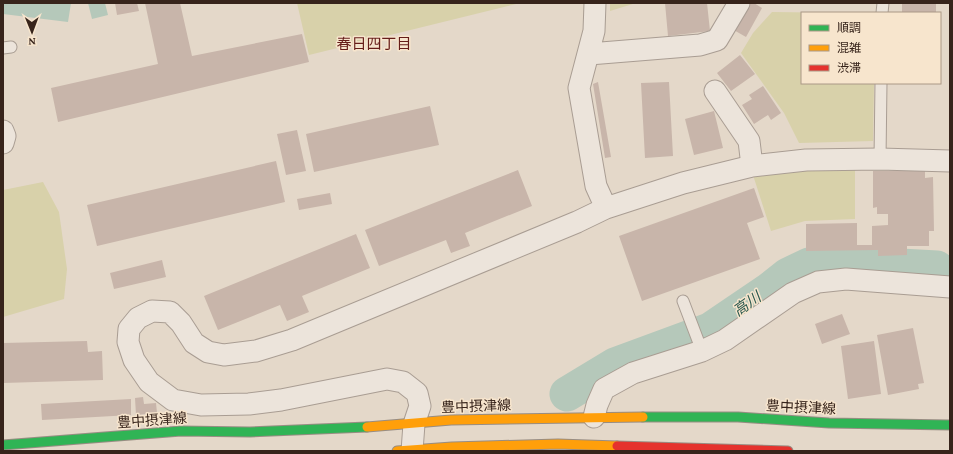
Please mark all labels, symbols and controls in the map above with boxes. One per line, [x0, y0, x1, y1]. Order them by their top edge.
north arrow [12, 12, 52, 52]
legend [801, 12, 941, 84]
text: 順調 [837, 21, 861, 35]
text: N [28, 36, 36, 48]
district label: 春日四丁目 [336, 36, 412, 52]
text: 混雑 [837, 41, 861, 55]
text: 渋滞 [837, 61, 861, 75]
water label: 高川 [730, 288, 766, 319]
street label: 豊中摂津線 [441, 397, 511, 415]
street label: 豊中摂津線 [766, 397, 836, 417]
street label: 豊中摂津線 [117, 410, 187, 430]

